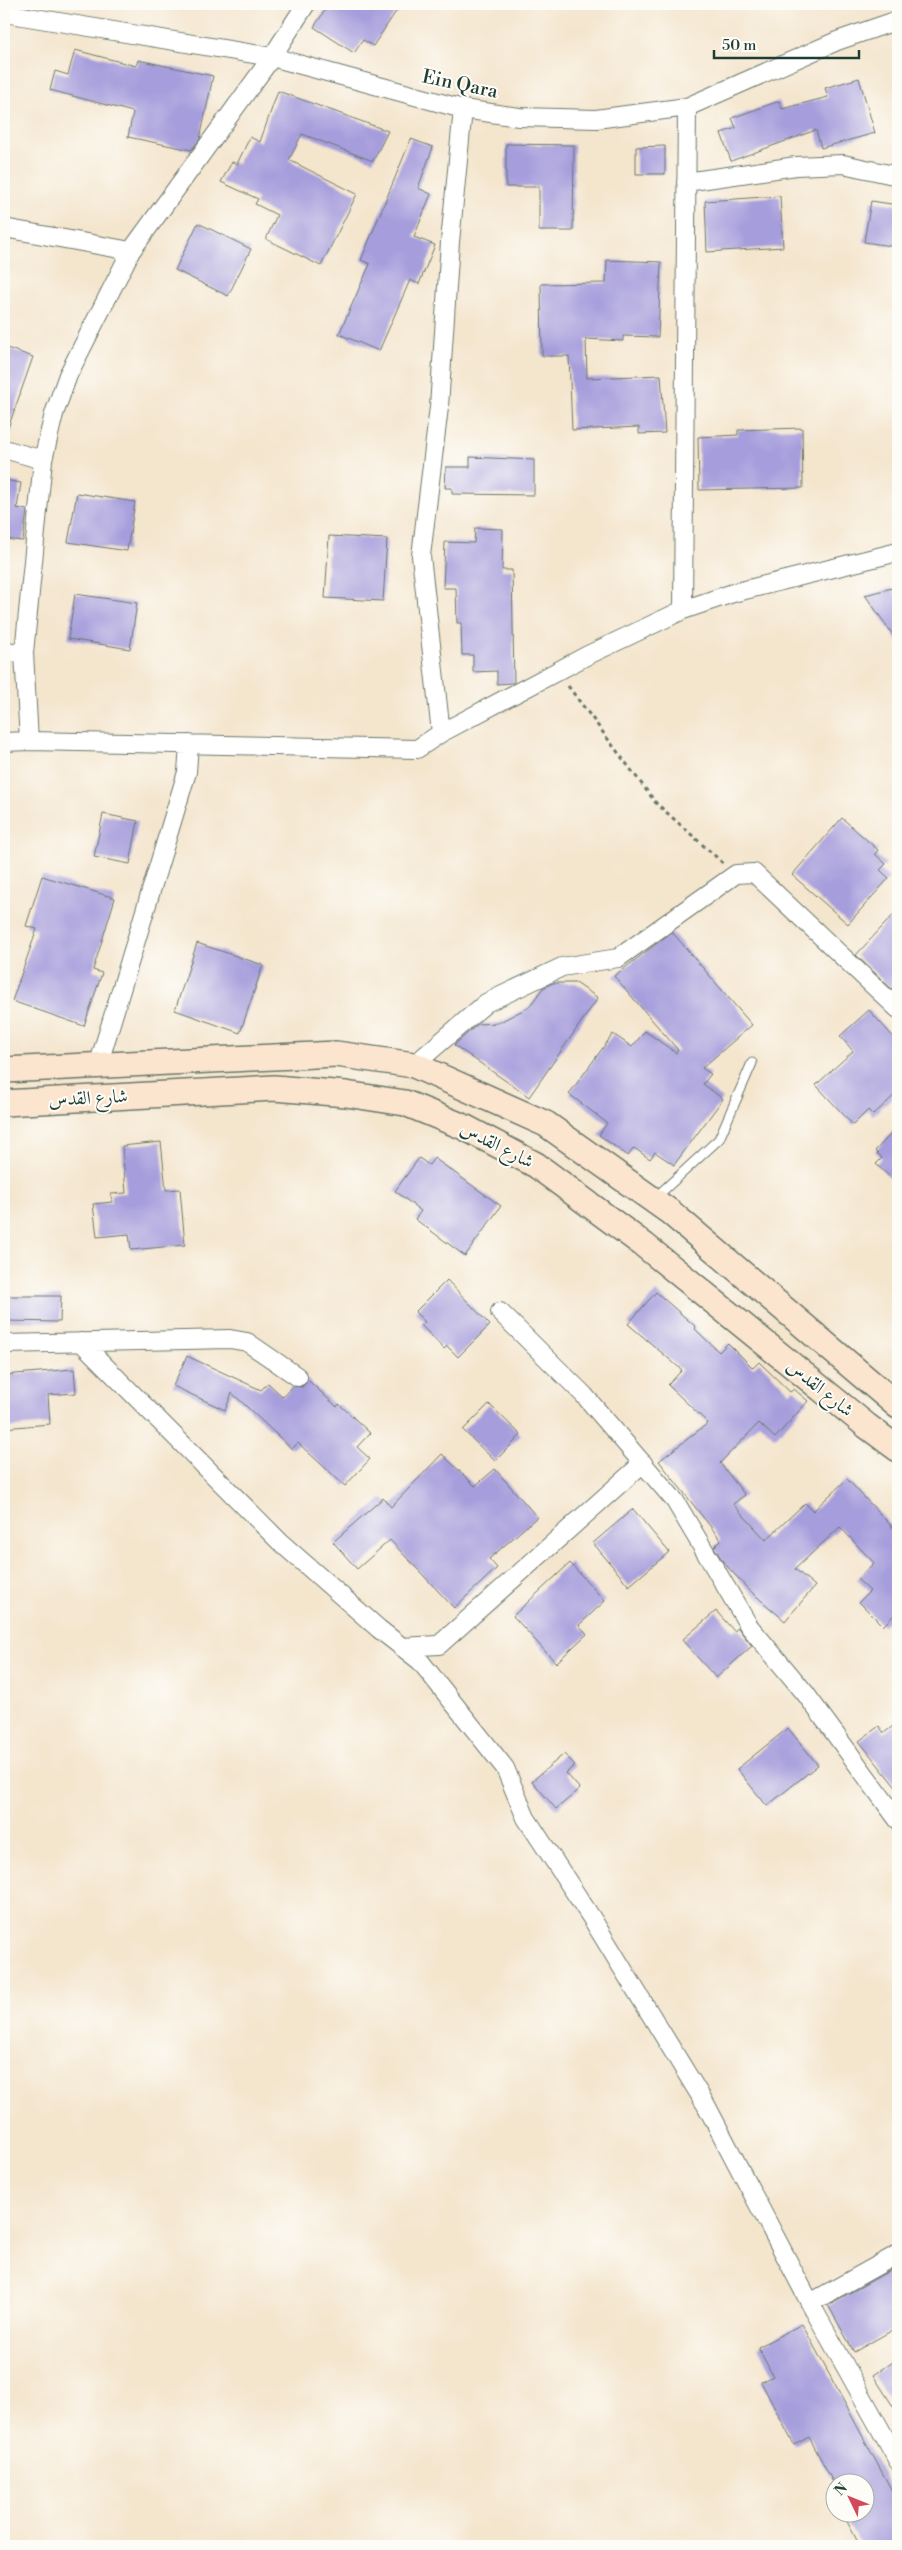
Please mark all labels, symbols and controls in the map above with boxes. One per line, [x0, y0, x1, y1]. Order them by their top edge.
scale bar [714, 28, 860, 60]
text: 50 m [722, 36, 756, 55]
street label: Ein Qara [420, 64, 500, 104]
street label: شارع القدس [48, 1084, 128, 1115]
street label: شارع القدس [455, 1116, 538, 1176]
street label: شارع القدس [780, 1354, 858, 1425]
north arrow [824, 2472, 874, 2522]
text: N [831, 2480, 852, 2500]

